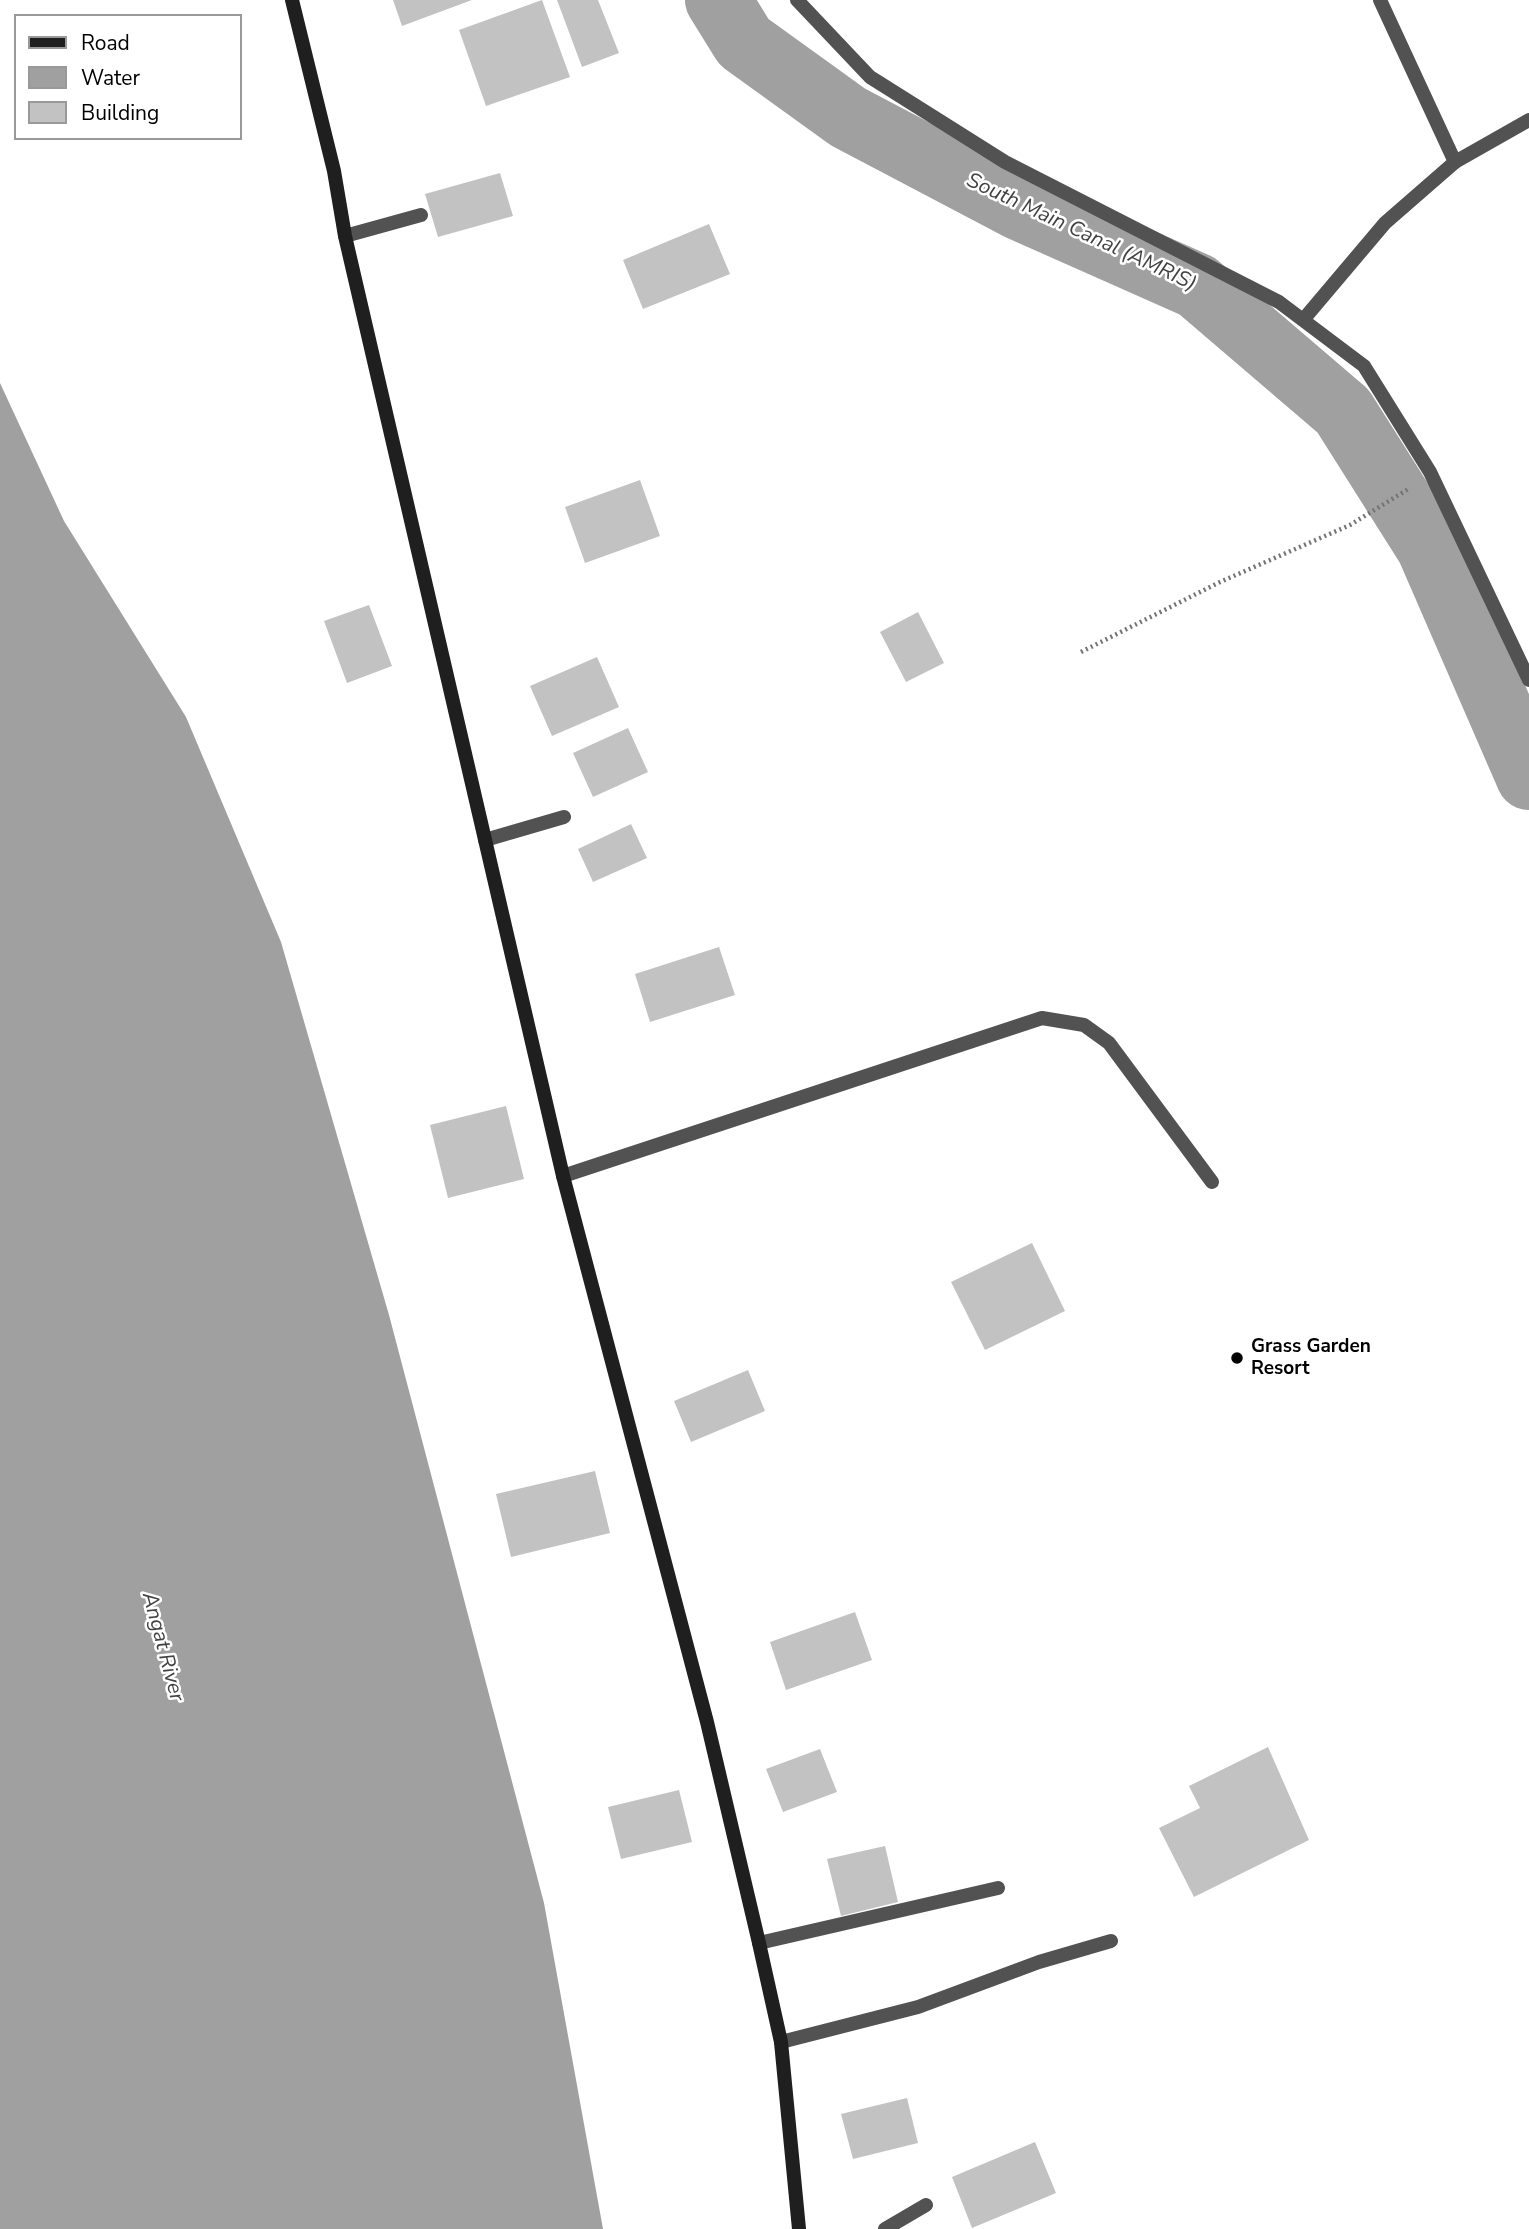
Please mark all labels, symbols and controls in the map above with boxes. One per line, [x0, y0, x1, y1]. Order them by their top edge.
legend [14, 14, 242, 140]
text: Road [81, 29, 130, 57]
text: Water [81, 64, 140, 92]
text: Building [81, 99, 159, 127]
water label: South Main Canal (AMRIS) [962, 169, 1200, 297]
place label: Grass Garden Resort [1251, 1336, 1371, 1380]
marker: Grass Garden Resort [1229, 1350, 1245, 1366]
water label: Angat River [135, 1590, 189, 1704]

